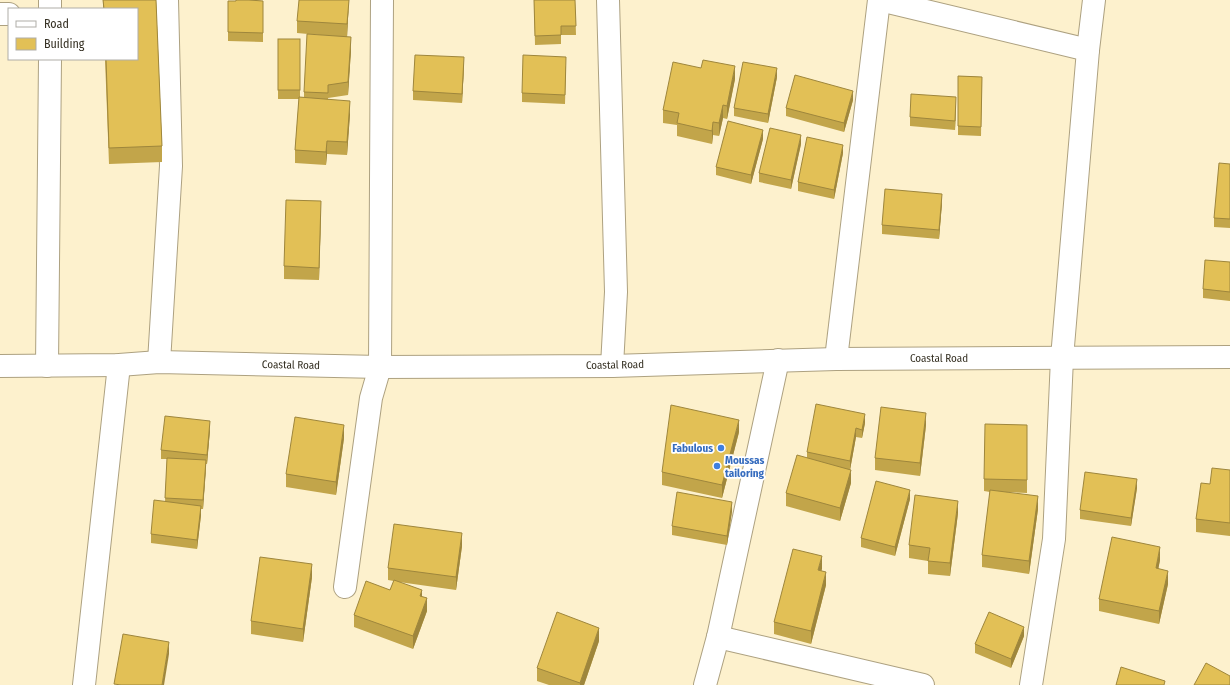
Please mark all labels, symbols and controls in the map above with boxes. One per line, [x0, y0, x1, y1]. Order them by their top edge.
legend [8, 8, 138, 60]
text: Road [44, 17, 69, 31]
text: Building [44, 37, 85, 51]
street label: Coastal Road [910, 352, 968, 365]
street label: Coastal Road [262, 358, 320, 372]
street label: Coastal Road [586, 358, 644, 372]
place label: Fabulous [672, 442, 713, 455]
marker: Fabulous [716, 443, 726, 453]
place label: Moussas tailoring [725, 454, 765, 480]
marker: Moussas tailoring [712, 461, 722, 471]

